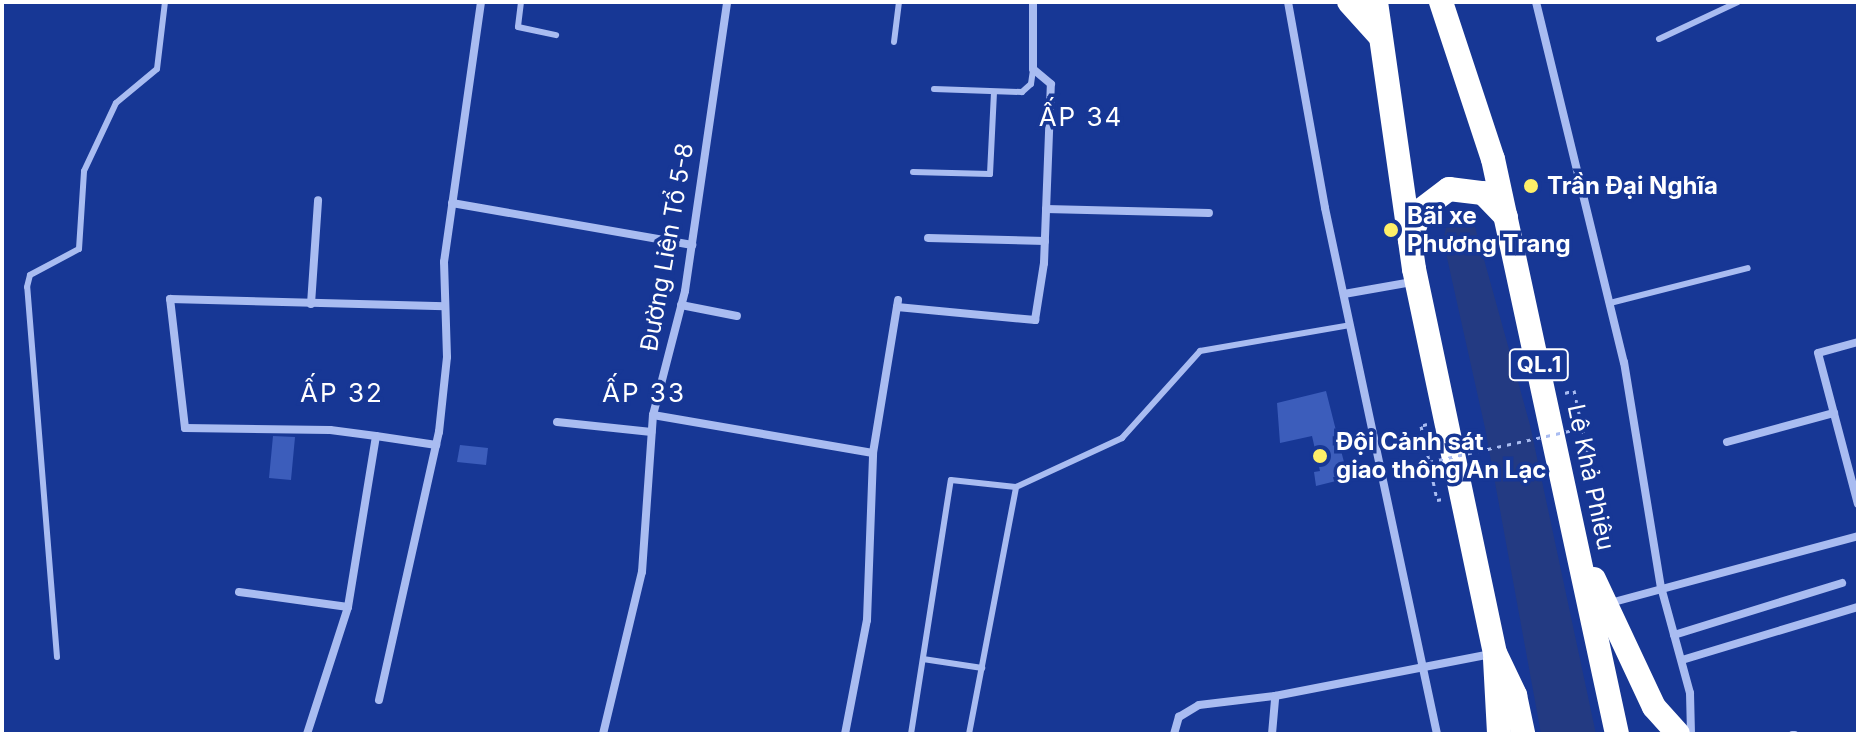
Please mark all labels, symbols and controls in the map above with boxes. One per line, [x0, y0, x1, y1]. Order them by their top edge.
district label: ẤP 34 [1039, 101, 1123, 133]
street label: Đường Liên Tổ 5-8 [635, 141, 699, 353]
place label: Trần Đại Nghĩa [1547, 172, 1718, 200]
marker: Trần Đại Nghĩa [1522, 177, 1540, 195]
place label: Bãi xe Phương Trang [1407, 202, 1571, 258]
marker: Bãi xe Phương Trang [1382, 221, 1400, 239]
road number: QL.1 [1507, 347, 1571, 383]
district label: ẤP 32 [300, 377, 384, 409]
district label: ẤP 33 [602, 377, 686, 409]
street label: Lê Khả Phiêu [1561, 401, 1621, 553]
place label: Đội Cảnh sát giao thông An Lạc [1336, 428, 1546, 484]
marker: Đội Cảnh sát giao thông An Lạc [1311, 447, 1329, 465]

